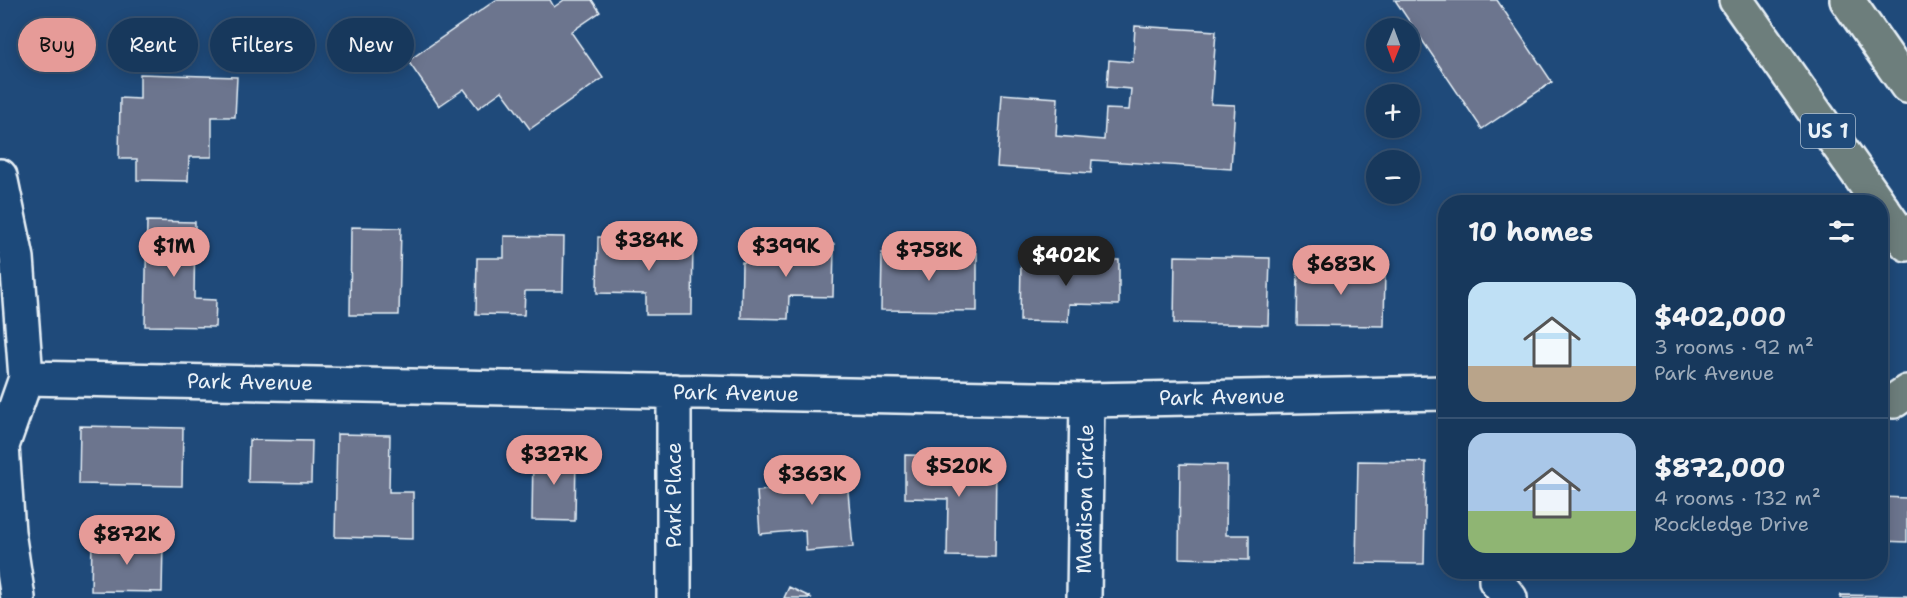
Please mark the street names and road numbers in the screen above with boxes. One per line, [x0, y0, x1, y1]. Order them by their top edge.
road number: US 1 [1801, 114, 1855, 148]
street label: Park Avenue [187, 367, 313, 397]
street label: Park Avenue [673, 378, 799, 408]
street label: Park Avenue [1159, 382, 1285, 412]
street label: Madison Circle [1070, 424, 1100, 574]
street label: Park Place [660, 442, 688, 548]

